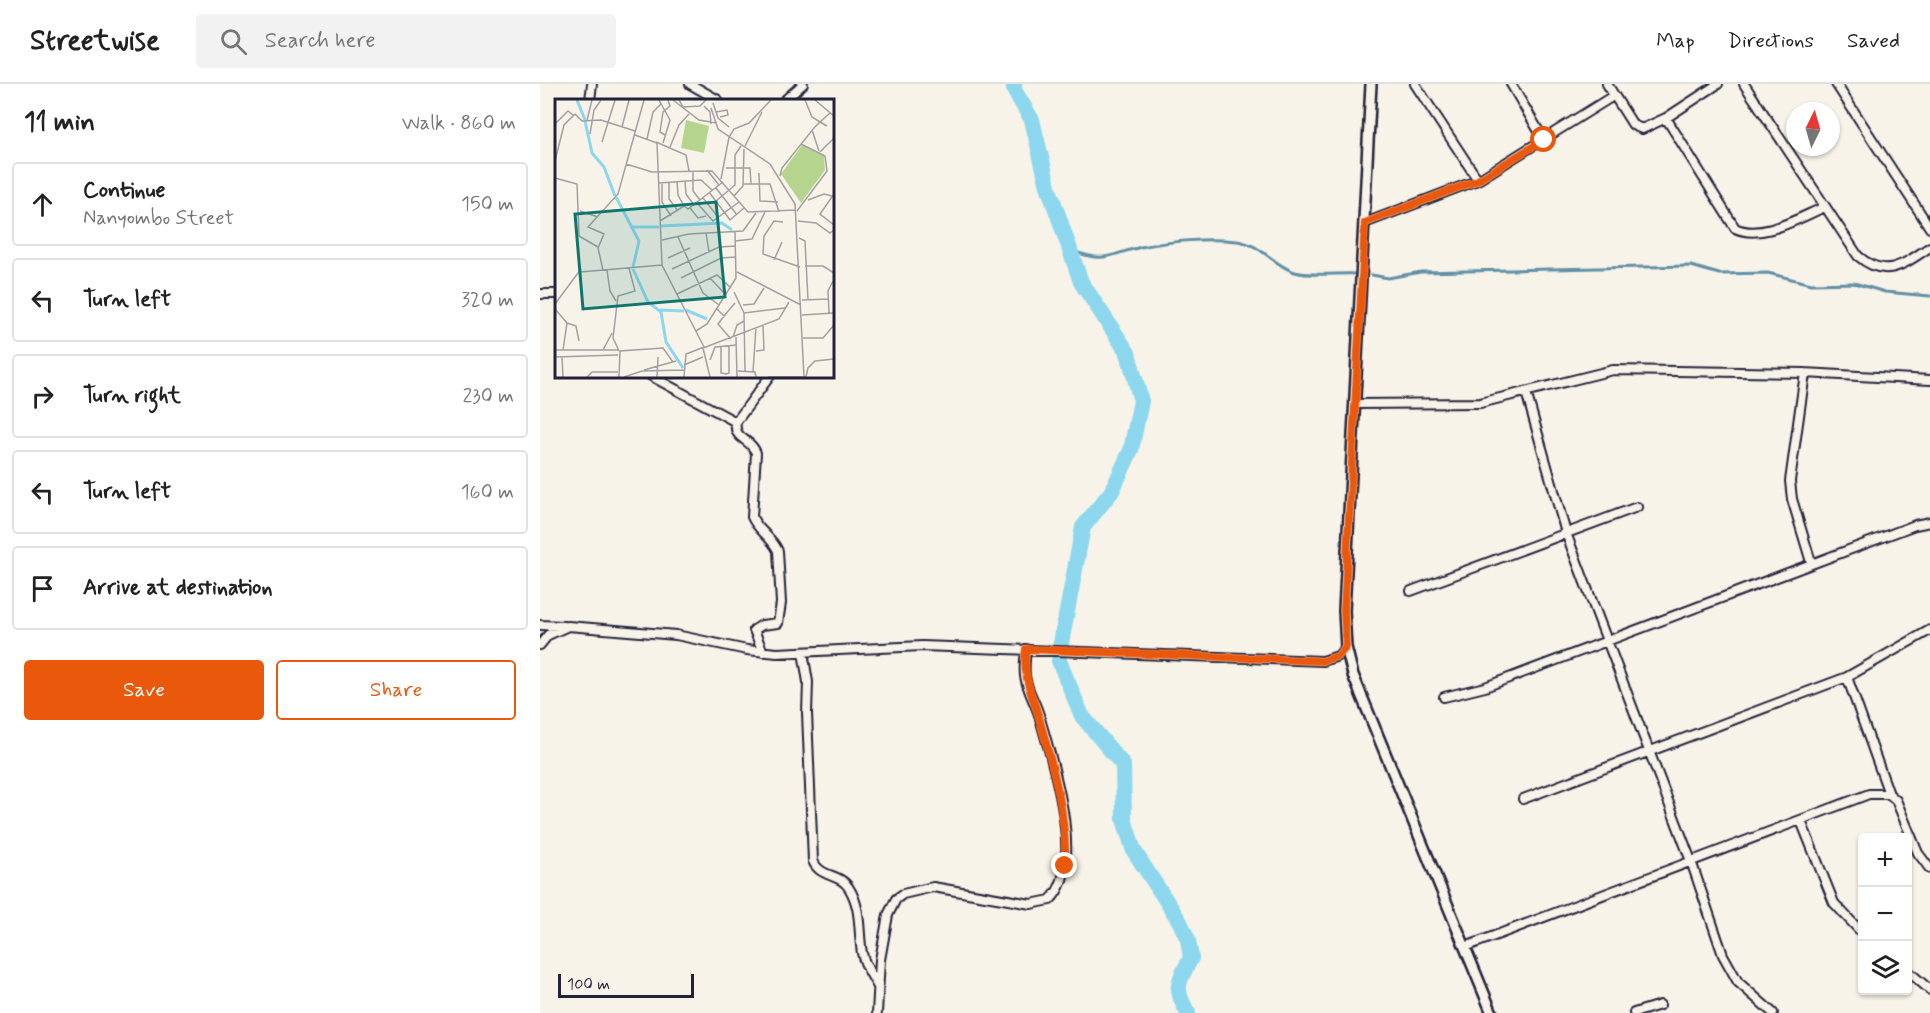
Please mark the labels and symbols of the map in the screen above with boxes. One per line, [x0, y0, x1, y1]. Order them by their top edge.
inset map [555, 99, 834, 378]
north arrow [1786, 102, 1840, 156]
route start [1530, 126, 1556, 152]
route end [1051, 852, 1077, 878]
scale bar [558, 971, 694, 998]

